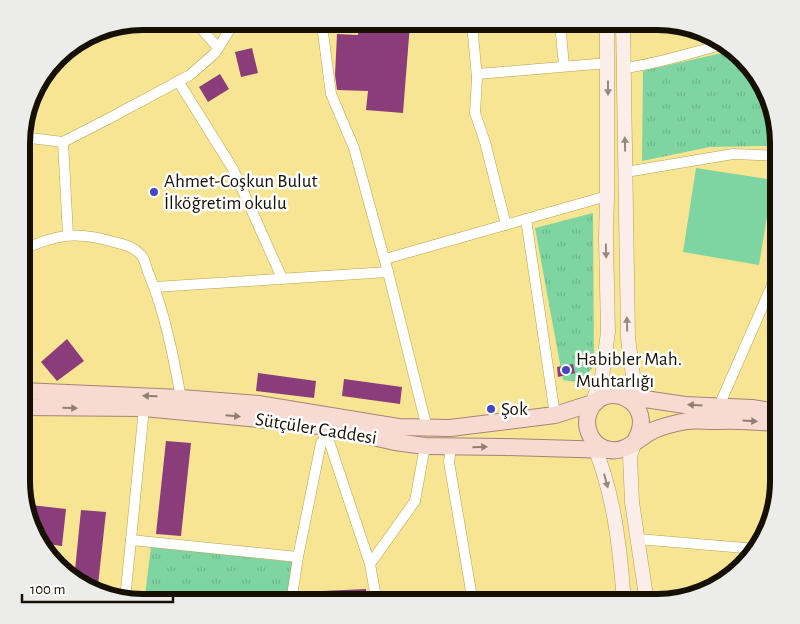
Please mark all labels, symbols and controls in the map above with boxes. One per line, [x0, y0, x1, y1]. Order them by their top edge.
one-way arrow [604, 81, 612, 97]
one-way arrow [621, 136, 629, 152]
place label: Ahmet-Coşkun Bulut İlköğretim okulu [164, 172, 318, 213]
marker: Ahmet-Coşkun Bulut İlköğretim okulu [148, 186, 160, 198]
one-way arrow [602, 243, 610, 259]
one-way arrow [623, 316, 631, 332]
place label: Habibler Mah. Muhtarlığı [576, 350, 682, 391]
marker: Habibler Mah. Muhtarlığı [560, 364, 572, 376]
one-way arrow [142, 392, 158, 400]
place label: Şok [501, 400, 528, 419]
one-way arrow [687, 401, 703, 409]
marker: Şok [485, 403, 497, 415]
one-way arrow [63, 404, 79, 412]
street label: Sütçüler Caddesi [254, 410, 378, 448]
one-way arrow [225, 413, 241, 421]
one-way arrow [742, 417, 758, 425]
one-way arrow [472, 443, 488, 451]
one-way arrow [603, 474, 611, 489]
scale bar [22, 572, 174, 604]
text: 100 m [30, 582, 65, 597]

